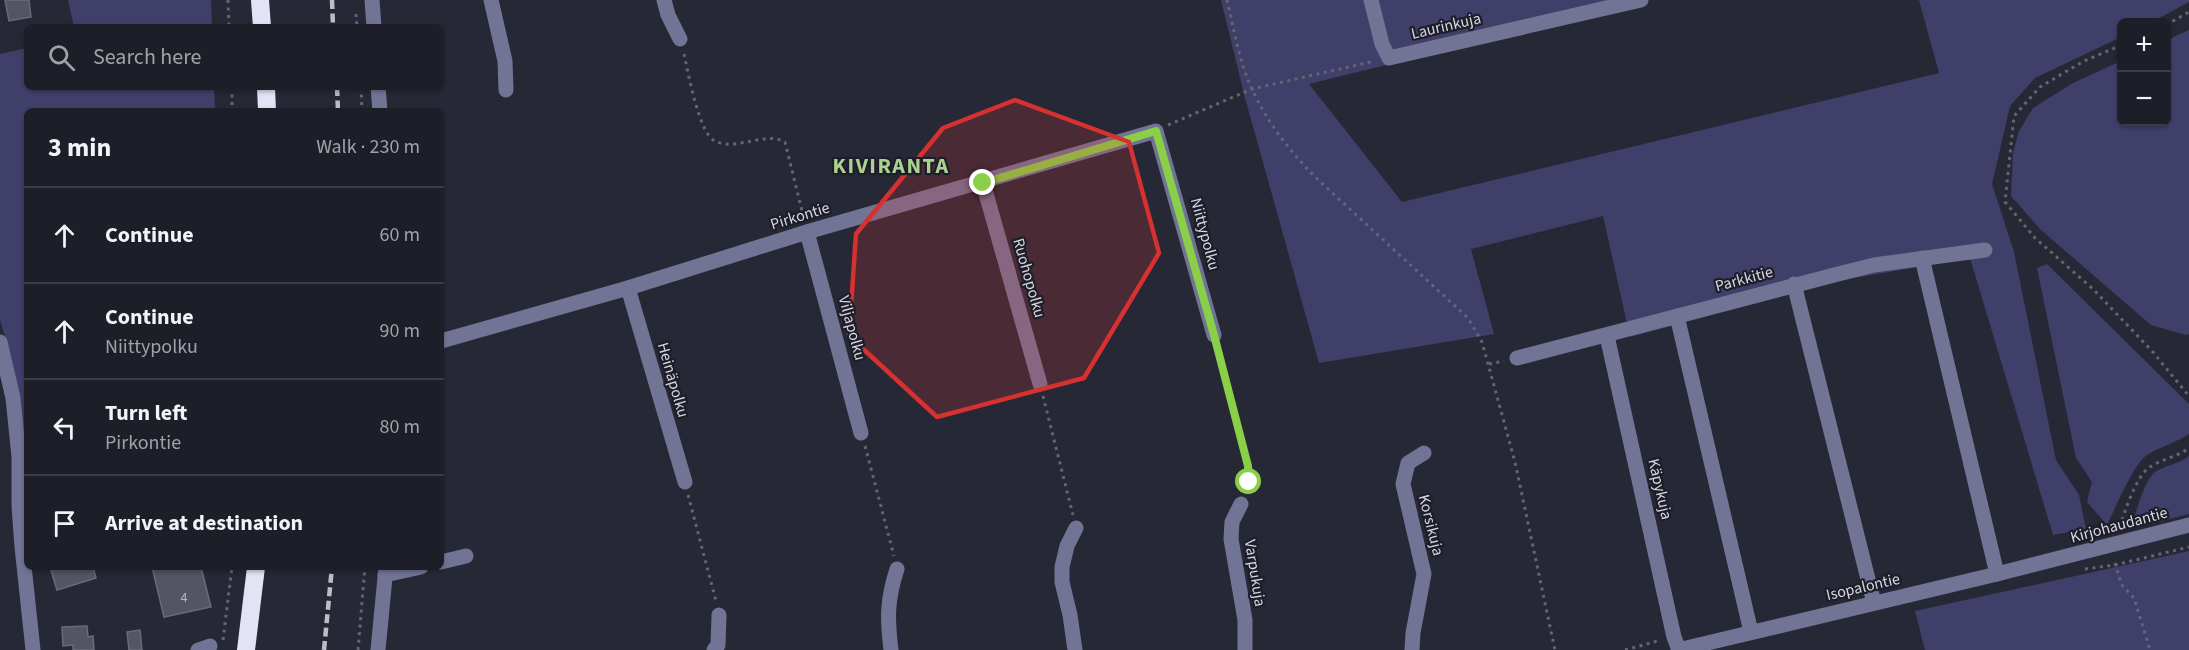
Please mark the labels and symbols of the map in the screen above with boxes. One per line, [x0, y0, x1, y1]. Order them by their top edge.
street label: Laurinkuja [1409, 7, 1483, 45]
district label: KIVIRANTA [833, 150, 949, 182]
route end [969, 169, 995, 195]
street label: Niittypolku [1185, 195, 1225, 273]
street label: Pirkontie [768, 197, 832, 235]
street label: Ruohopolku [1007, 236, 1051, 320]
street label: Parkkitie [1713, 261, 1775, 297]
street label: Viljapolku [833, 293, 871, 363]
street label: Heinäpolku [652, 340, 694, 420]
street label: Käpykuja [1642, 456, 1678, 522]
route start [1235, 468, 1261, 494]
street label: Korsikuja [1413, 492, 1449, 558]
street label: Kirjohaudantie [2068, 501, 2170, 549]
street label: Varpukuja [1239, 538, 1271, 608]
street label: Isopalontie [1824, 568, 1902, 606]
house number: 4 [181, 588, 188, 608]

